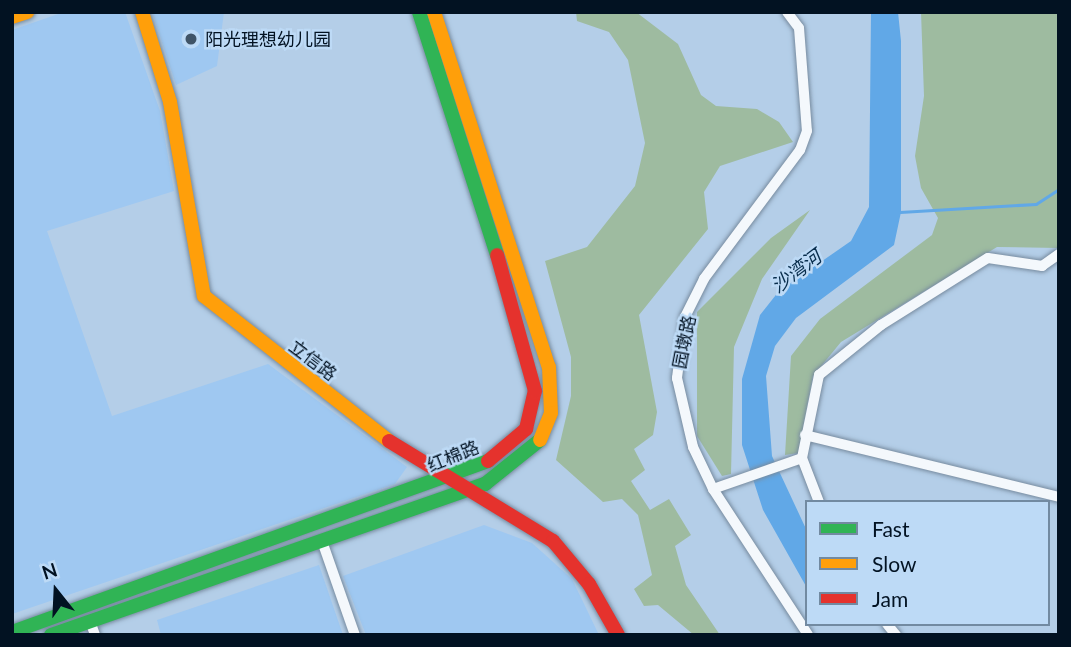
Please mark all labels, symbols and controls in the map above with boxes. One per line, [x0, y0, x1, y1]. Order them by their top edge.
place label: 阳光理想幼儿园 [205, 28, 331, 50]
marker: 阳光理想幼儿园 [183, 31, 199, 47]
water label: 沙湾河 [766, 245, 826, 297]
street label: 园墩路 [668, 313, 700, 371]
street label: 立信路 [285, 335, 341, 385]
street label: 红棉路 [424, 436, 482, 476]
legend [805, 500, 1050, 626]
text: Fast [872, 516, 909, 541]
text: Slow [872, 551, 916, 576]
north arrow [21, 556, 91, 626]
text: N [39, 557, 60, 584]
text: Jam [872, 586, 908, 611]

